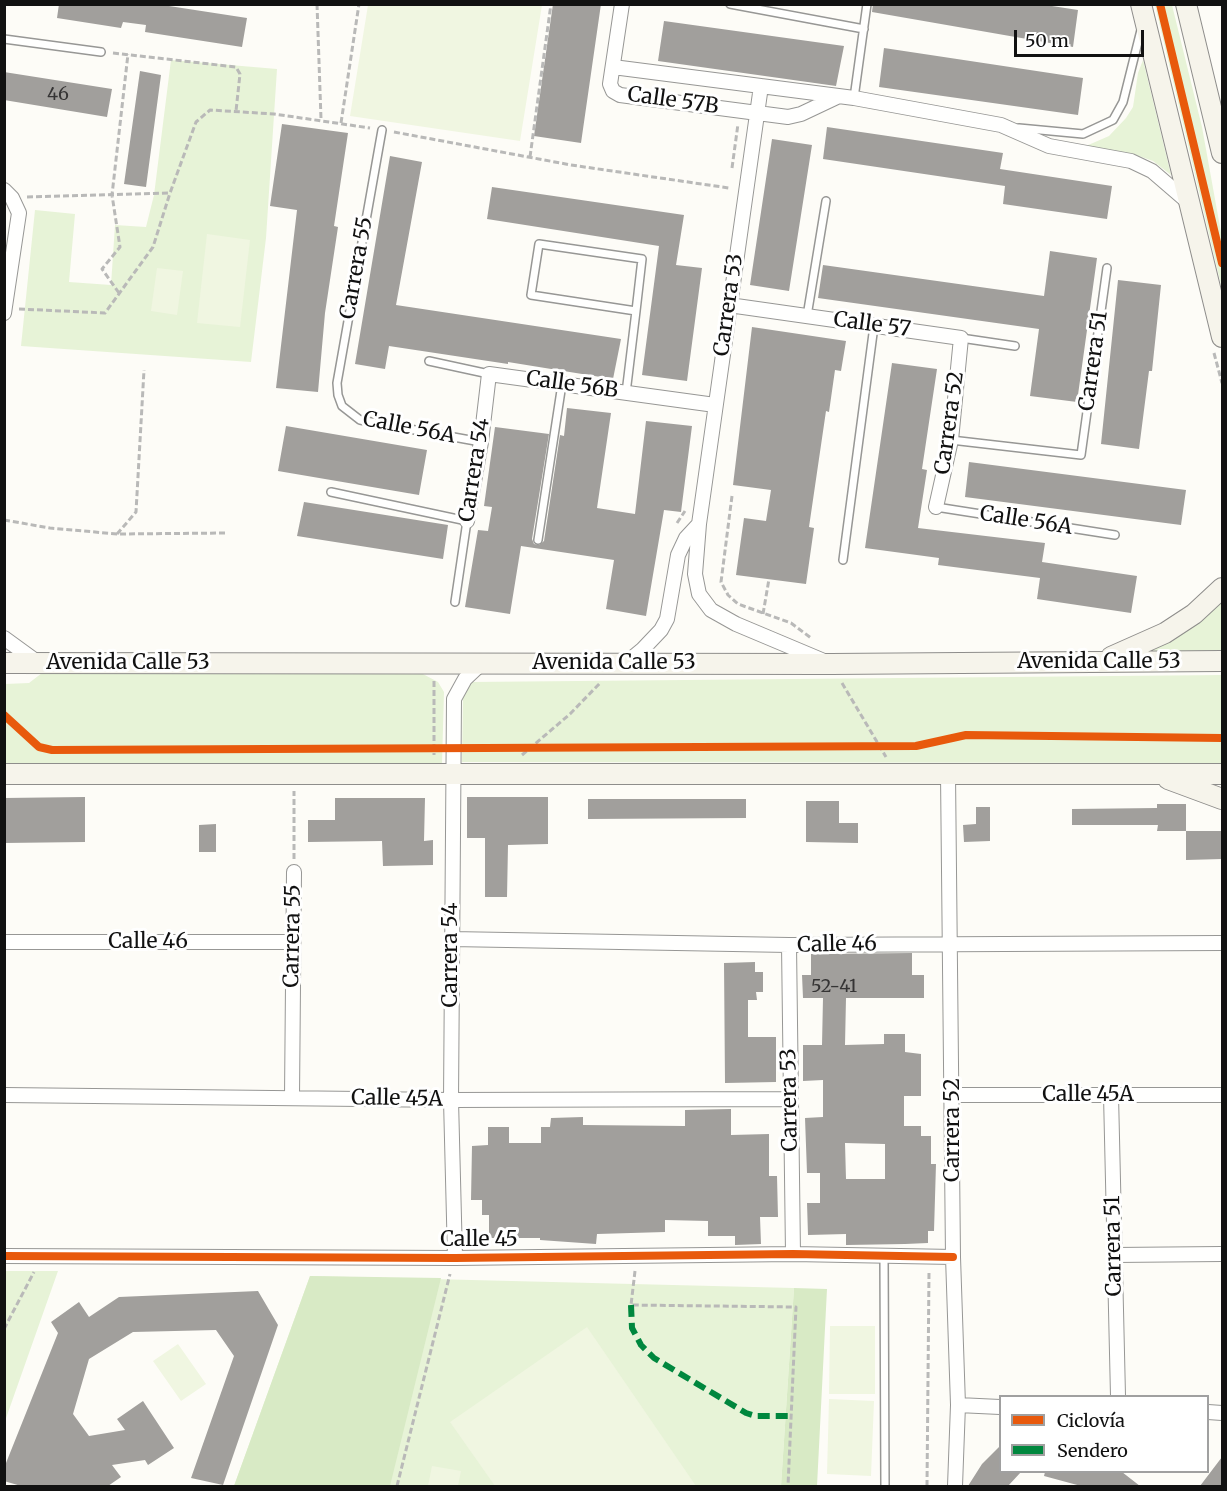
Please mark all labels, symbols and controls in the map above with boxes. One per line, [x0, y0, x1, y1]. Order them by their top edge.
scale bar [1017, 18, 1148, 56]
text: 50 m [1025, 29, 1069, 52]
street label: Calle 57B [626, 82, 720, 120]
house number: 46 [47, 84, 69, 106]
street label: Carrera 55 [336, 215, 378, 321]
street label: Carrera 53 [709, 252, 749, 358]
street label: Calle 57 [832, 307, 912, 343]
street label: Carrera 51 [1075, 309, 1113, 413]
street label: Calle 56B [524, 366, 620, 404]
street label: Carrera 52 [930, 370, 970, 476]
street label: Calle 56A [361, 407, 457, 449]
street label: Carrera 54 [454, 416, 496, 524]
street label: Calle 56A [978, 501, 1074, 541]
street label: Avenida Calle 53 [1017, 649, 1181, 675]
street label: Avenida Calle 53 [46, 650, 210, 676]
street label: Avenida Calle 53 [532, 650, 696, 676]
street label: Carrera 55 [279, 884, 307, 988]
street label: Carrera 54 [438, 903, 464, 1007]
street label: Calle 46 [108, 929, 188, 955]
street label: Calle 46 [797, 932, 877, 958]
house number: 52-41 [811, 976, 857, 998]
street label: Carrera 53 [777, 1048, 803, 1152]
street label: Carrera 52 [940, 1078, 966, 1182]
street label: Calle 45A [1042, 1082, 1134, 1108]
street label: Calle 45A [351, 1086, 443, 1112]
street label: Carrera 51 [1101, 1195, 1127, 1297]
street label: Calle 45 [440, 1227, 518, 1253]
legend [999, 1395, 1209, 1473]
text: Ciclovía [1057, 1409, 1125, 1432]
text: Sendero [1057, 1439, 1128, 1462]

